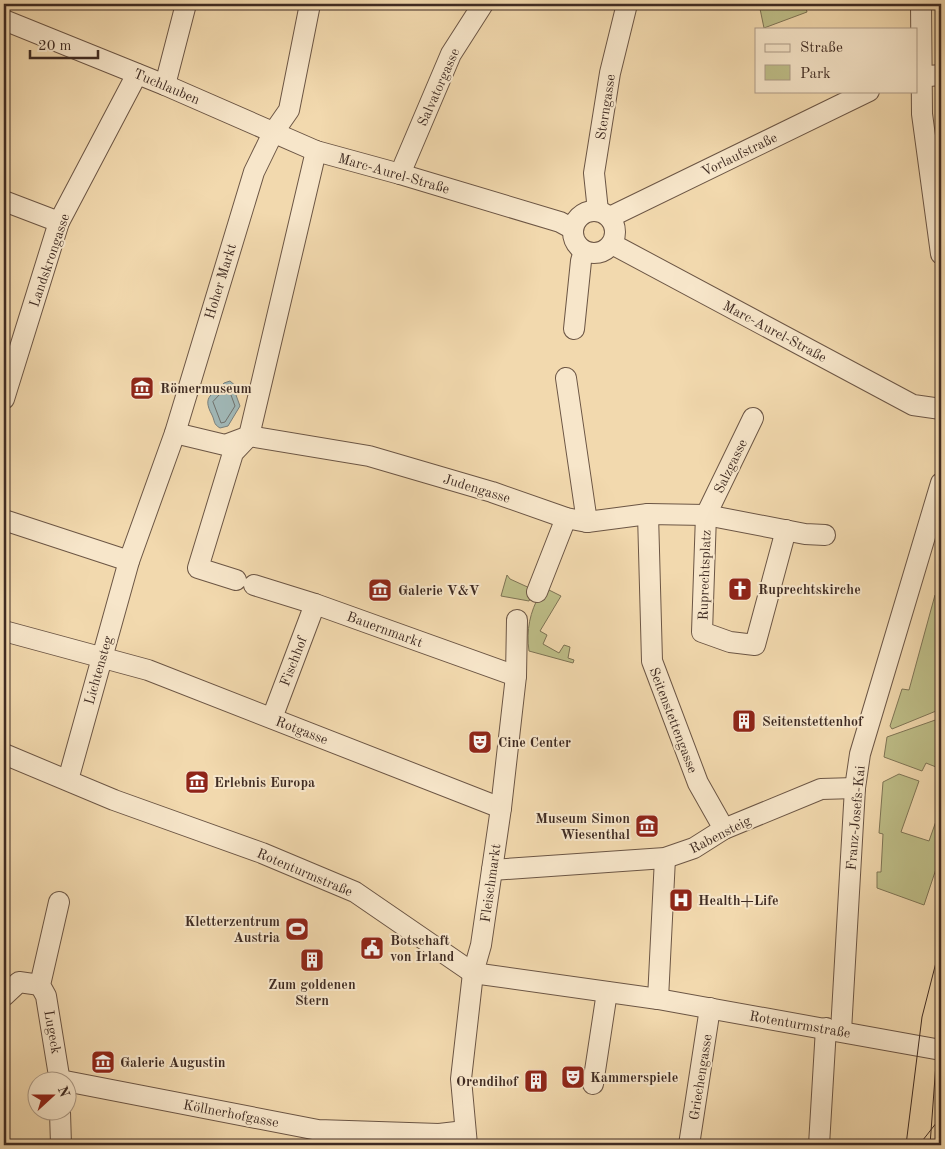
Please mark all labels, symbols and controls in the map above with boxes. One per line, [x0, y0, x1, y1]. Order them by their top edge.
scale bar [30, 28, 98, 60]
legend [755, 28, 918, 92]
text: 20 m [38, 39, 72, 54]
text: Straße [800, 41, 843, 56]
street label: Salvatorgasse [415, 46, 462, 129]
street label: Tuchlauben [131, 67, 202, 107]
text: Park [800, 67, 831, 82]
street label: Sterngasse [594, 73, 618, 141]
street label: Vorlaufstraße [699, 131, 780, 179]
street label: Marc-Aurel-Straße [337, 151, 451, 197]
street label: Landskrongasse [27, 212, 72, 309]
street label: Hoher Markt [203, 242, 239, 321]
street label: Marc-Aurel-Straße [720, 299, 829, 365]
museum icon: Römermuseum [129, 375, 155, 401]
place label: Römermuseum [160, 382, 252, 396]
street label: Salzgasse [712, 437, 750, 496]
street label: Judengasse [441, 472, 512, 506]
street label: Ruprechtsplatz [696, 529, 714, 621]
church icon: Ruprechtskirche [727, 576, 753, 602]
museum icon: Galerie V&V [367, 577, 393, 603]
place label: Ruprechtskirche [758, 583, 861, 597]
place label: Galerie V&V [398, 584, 480, 598]
street label: Bauernmarkt [345, 610, 425, 650]
street label: Fischhof [278, 633, 310, 688]
street label: Lichtensteg [82, 634, 116, 706]
street label: Seitenstettengasse [646, 666, 700, 775]
building icon: Seitenstettenhof [731, 708, 757, 734]
street label: Rotgasse [273, 715, 330, 747]
place label: Seitenstettenhof [762, 715, 864, 729]
theatre icon: Cine Center [467, 729, 493, 755]
place label: Cine Center [498, 736, 571, 750]
street label: Franz-Josefs-Kai [844, 765, 868, 871]
museum icon: Erlebnis Europa [184, 769, 210, 795]
place label: Erlebnis Europa [214, 776, 315, 790]
place label: Museum Simon Wiesenthal [536, 812, 630, 842]
museum icon: Museum Simon Wiesenthal [634, 813, 660, 839]
street label: Rabensteig [687, 813, 754, 856]
street label: Fleischmarkt [479, 843, 503, 923]
street label: Rotenturmstraße [255, 846, 355, 899]
hospital icon: Health+Life [668, 887, 694, 913]
place label: Health+Life [698, 894, 779, 908]
place label: Kletterzentrum Austria [185, 915, 280, 945]
sports icon: Kletterzentrum Austria [284, 916, 310, 942]
place label: Botschaft von Irland [390, 934, 455, 964]
public building icon: Botschaft von Irland [359, 935, 385, 961]
building icon: Zum goldenen Stern [299, 947, 325, 973]
place label: Zum goldenen Stern [268, 978, 356, 1008]
street label: Lugeck [41, 1009, 63, 1055]
street label: Rotenturmstraße [748, 1009, 852, 1041]
street label: Griechengasse [687, 1033, 715, 1121]
museum icon: Galerie Augustin [90, 1049, 116, 1075]
place label: Galerie Augustin [120, 1056, 226, 1070]
theatre icon: Kammerspiele [560, 1064, 586, 1090]
building icon: Orendihof [523, 1068, 549, 1094]
place label: Kammerspiele [590, 1071, 678, 1085]
north arrow [28, 1072, 78, 1122]
place label: Orendihof [456, 1075, 519, 1089]
text: N [55, 1084, 72, 1099]
street label: Köllnerhofgasse [182, 1098, 280, 1130]

